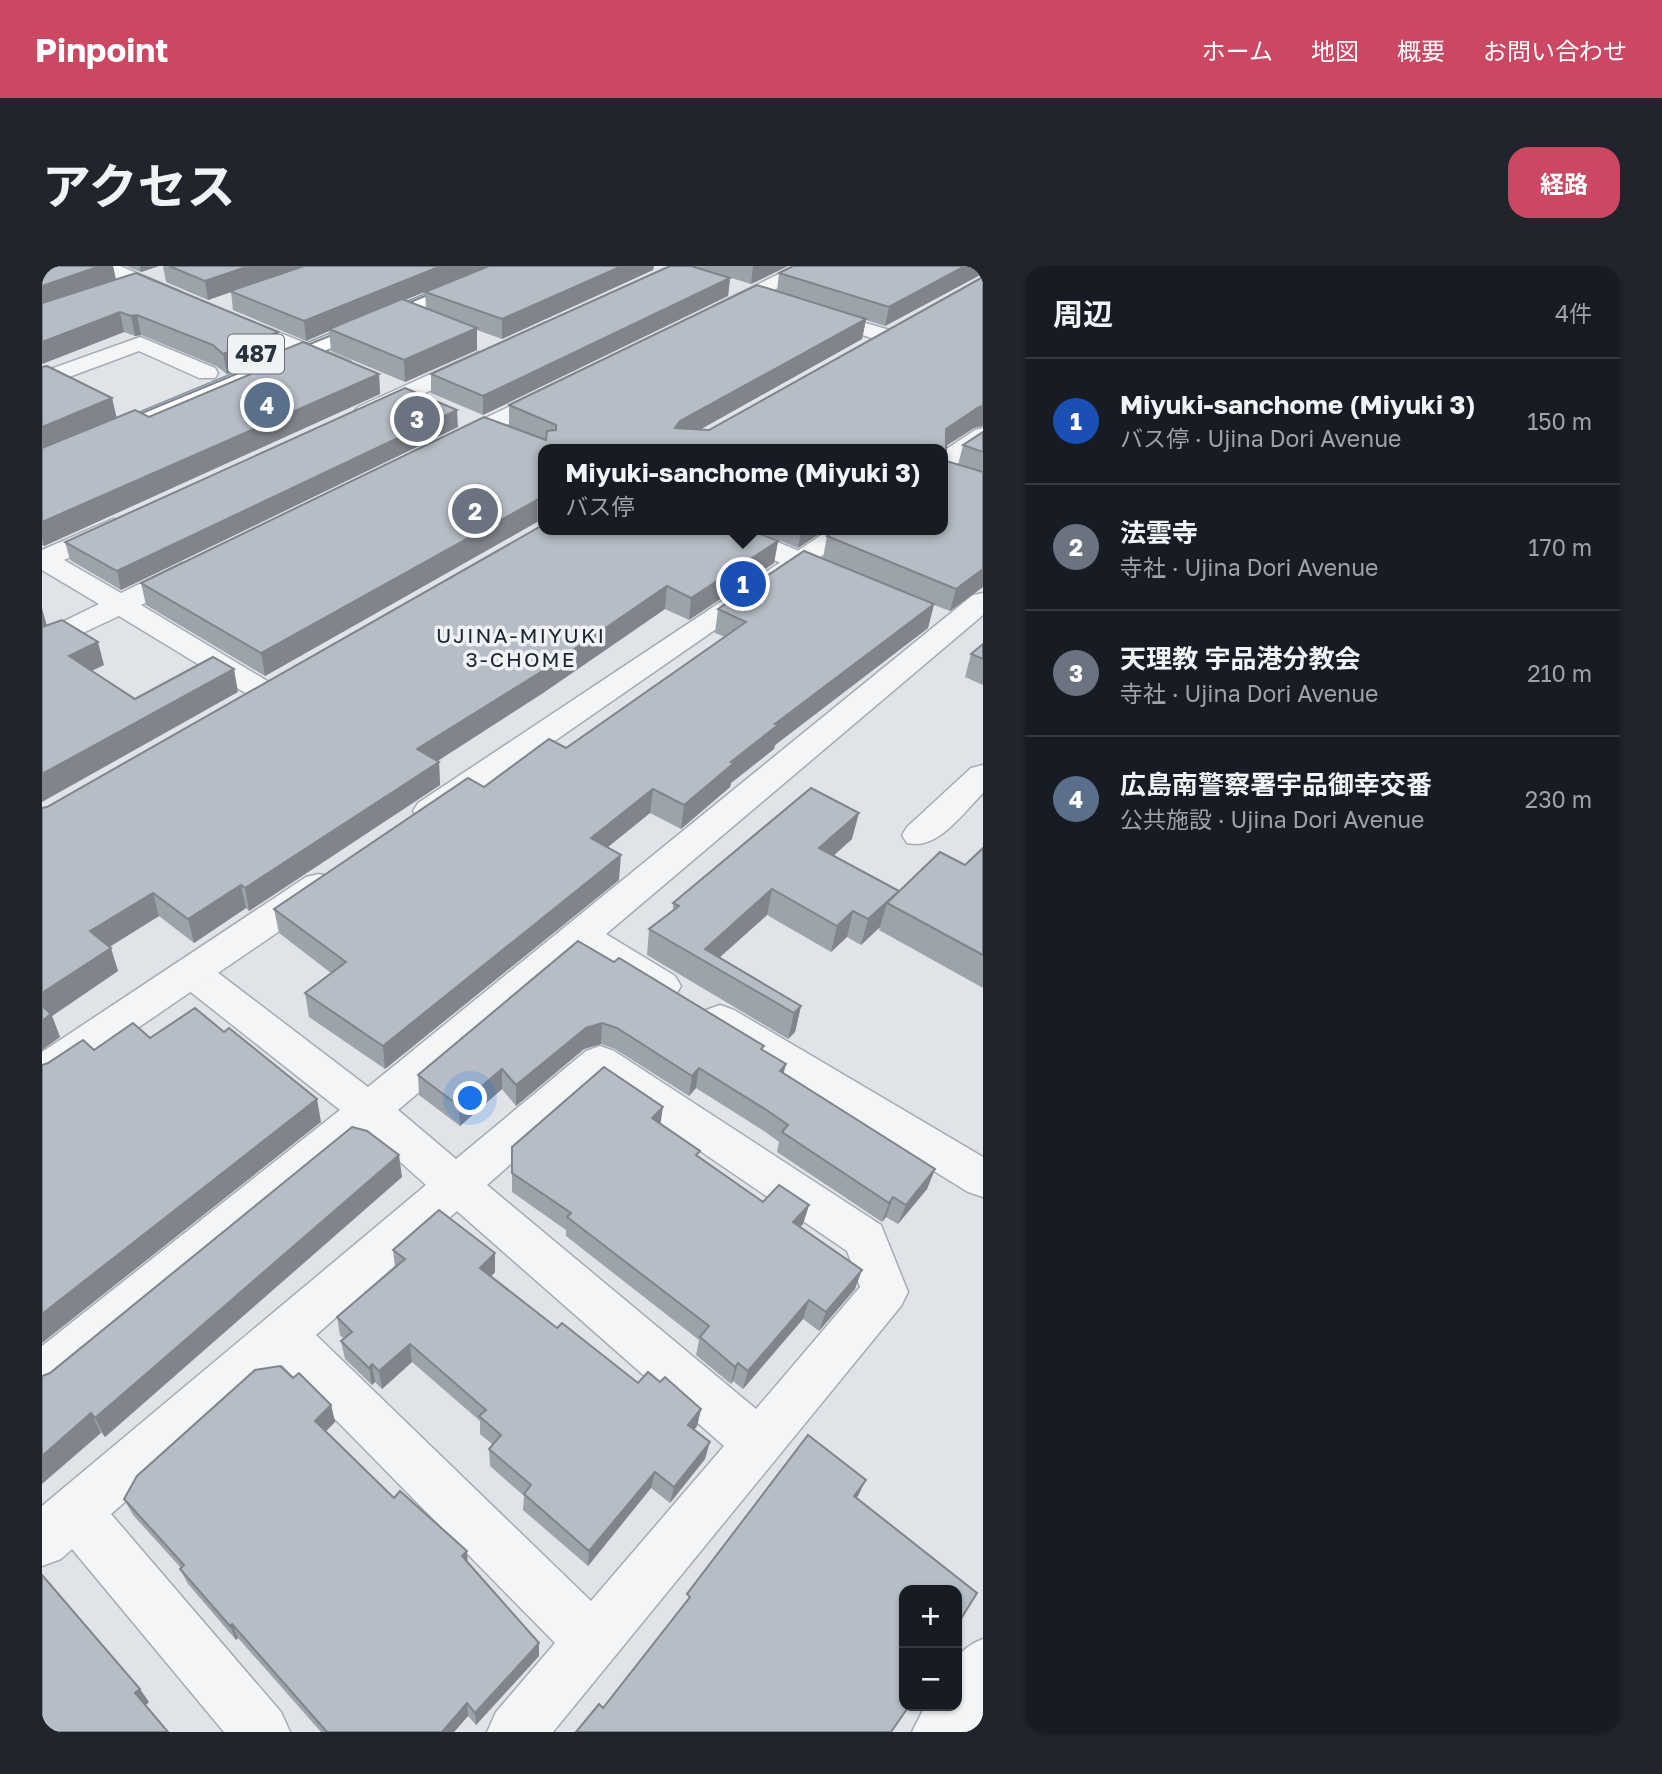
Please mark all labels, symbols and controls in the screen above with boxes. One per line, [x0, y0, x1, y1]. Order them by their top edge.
text: Pinpoint [35, 30, 168, 69]
text: ホーム [1202, 36, 1273, 65]
text: 地図 [1311, 36, 1359, 65]
text: 概要 [1397, 36, 1445, 65]
text: お問い合わせ [1483, 36, 1627, 65]
button: 経路 [1508, 147, 1620, 218]
text: アクセス [42, 156, 236, 215]
text: 周辺 [1053, 296, 1113, 332]
text: 4件 [1555, 299, 1592, 327]
road number: 487 [228, 334, 284, 374]
pin: 4 [244, 379, 290, 431]
text: Miyuki-sanchome (Miyuki 3) [1120, 389, 1475, 420]
pin: 3 [394, 393, 440, 445]
text: 1 [1070, 407, 1082, 435]
text: 150 m [1527, 407, 1592, 435]
text: バス停 · Ujina Dori Avenue [1120, 424, 1401, 452]
popup [538, 444, 948, 535]
text: Miyuki-sanchome (Miyuki 3) [565, 457, 921, 488]
pin: 2 [452, 485, 498, 537]
text: バス停 [565, 492, 634, 520]
text: 法雲寺 [1120, 517, 1198, 548]
text: 2 [1069, 533, 1083, 561]
text: 170 m [1528, 533, 1592, 561]
text: 寺社 · Ujina Dori Avenue [1120, 553, 1378, 581]
pin: 1 [720, 558, 766, 610]
district label: UJINA-MIYUKI 3-CHOME [436, 622, 606, 672]
text: 天理教 宇品港分教会 [1120, 643, 1361, 674]
text: 3 [1069, 659, 1083, 687]
text: 210 m [1527, 659, 1592, 687]
text: 寺社 · Ujina Dori Avenue [1120, 679, 1378, 707]
text: 広島南警察署宇品御幸交番 [1120, 769, 1432, 800]
text: 4 [1069, 785, 1083, 813]
text: 230 m [1525, 785, 1592, 813]
text: 公共施設 · Ujina Dori Avenue [1120, 805, 1424, 833]
your location [453, 1081, 487, 1115]
map controls [899, 1585, 962, 1711]
button: + [899, 1585, 962, 1648]
button: − [899, 1648, 962, 1711]

